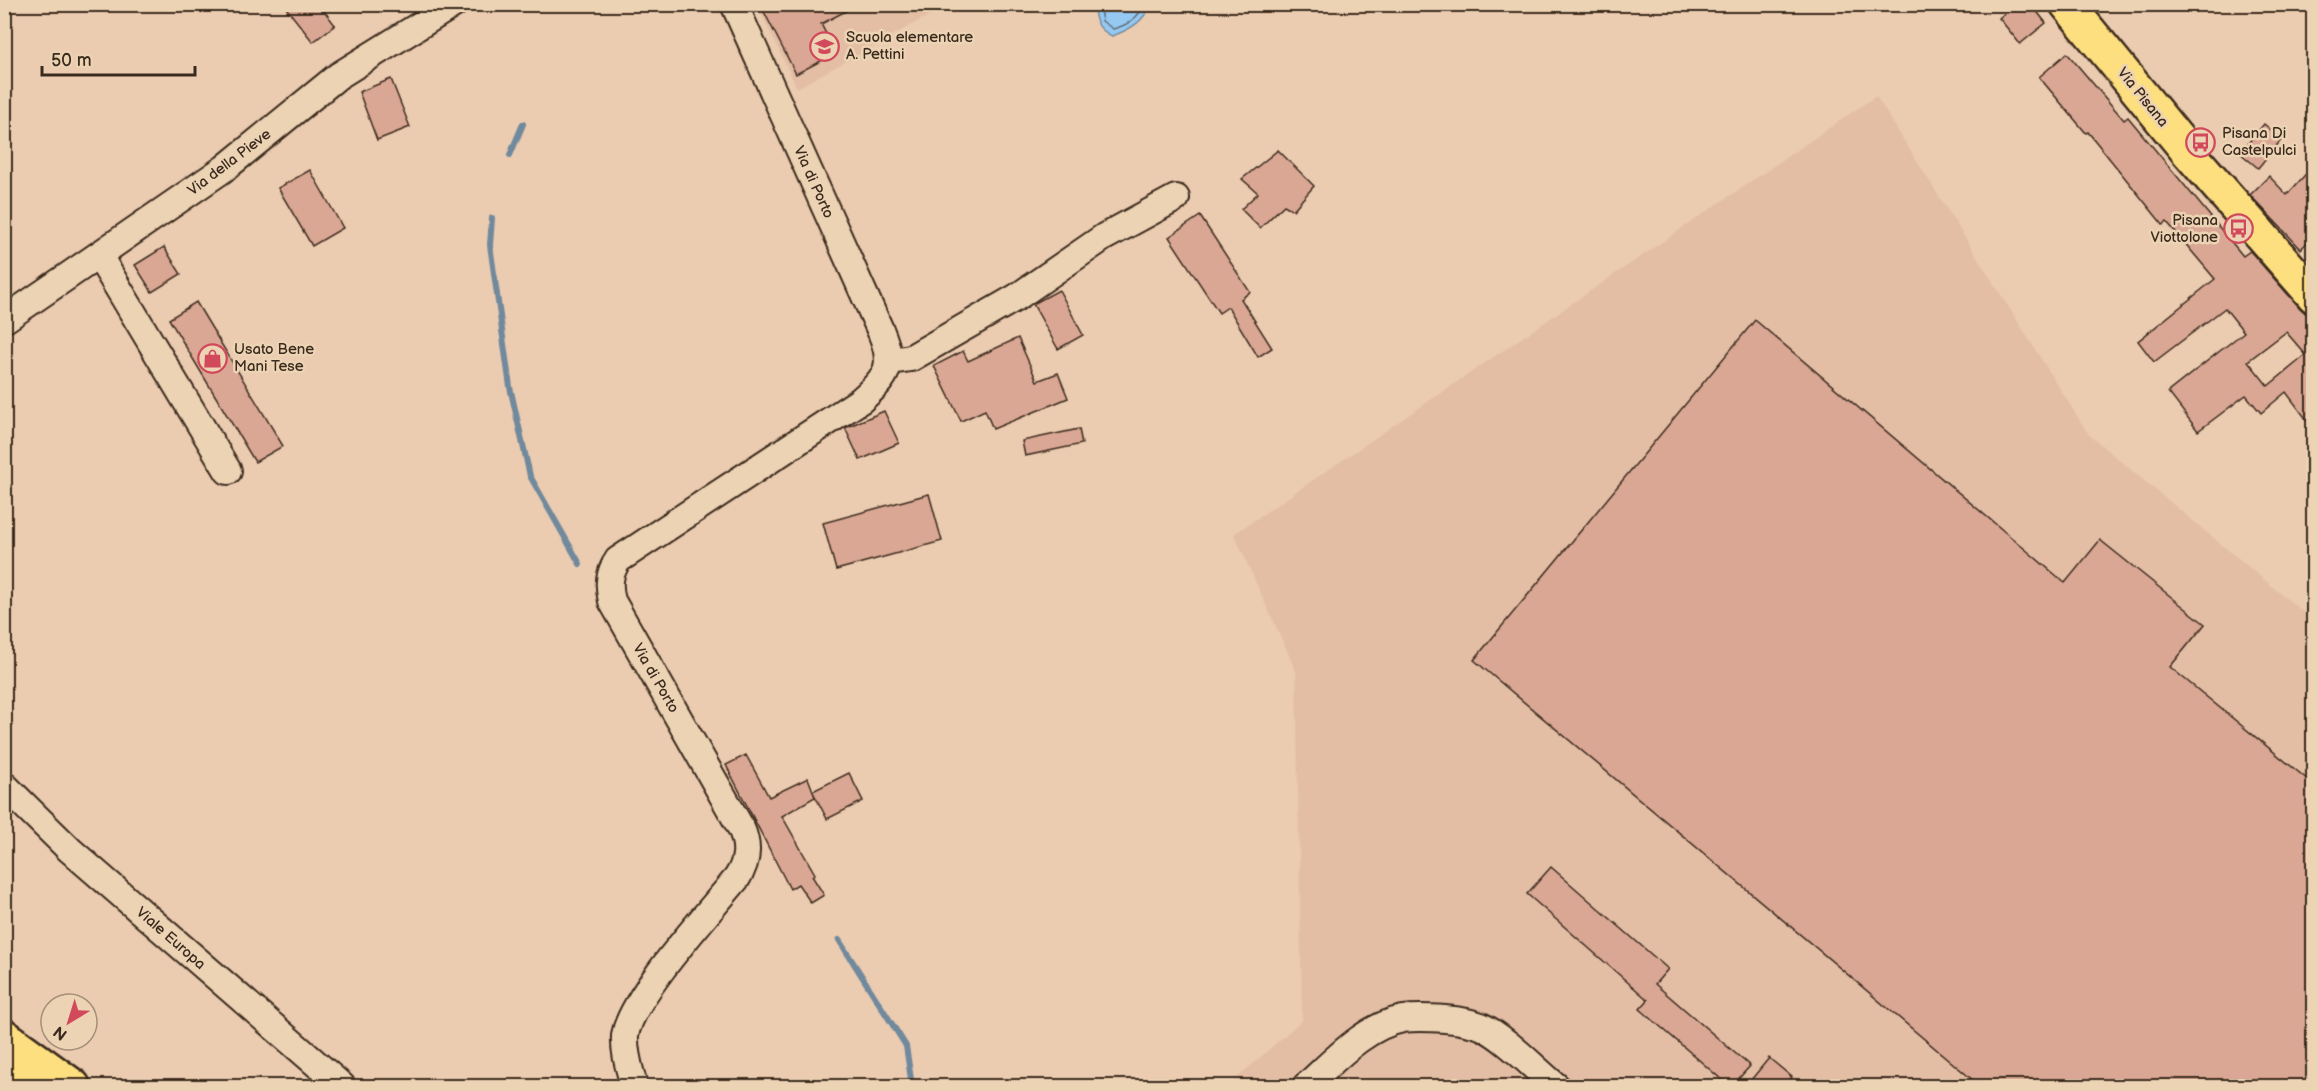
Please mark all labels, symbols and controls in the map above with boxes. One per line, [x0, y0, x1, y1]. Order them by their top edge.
place label: Scuola elementare A. Pettini [846, 28, 973, 64]
school or university icon: Scuola elementare A. Pettini [809, 30, 841, 62]
scale bar [42, 39, 195, 77]
text: 50 m [51, 50, 92, 71]
street label: Via Pisana [2113, 64, 2172, 131]
place label: Pisana Di Castelpulci [2222, 124, 2297, 160]
street label: Via della Pieve [184, 125, 275, 200]
bus stop icon: Pisana Di Castelpulci [2185, 126, 2217, 158]
street label: Via di Porto [789, 143, 838, 221]
place label: Pisana Viottolone [2150, 211, 2218, 247]
bus stop icon: Pisana Viottolone [2223, 213, 2255, 245]
place label: Usato Bene Mani Tese [234, 340, 314, 376]
shop icon: Usato Bene Mani Tese [197, 342, 229, 374]
street label: Via di Porto [628, 640, 683, 716]
street label: Viale Europa [132, 903, 209, 974]
north arrow [39, 992, 99, 1052]
text: N [50, 1021, 71, 1044]

